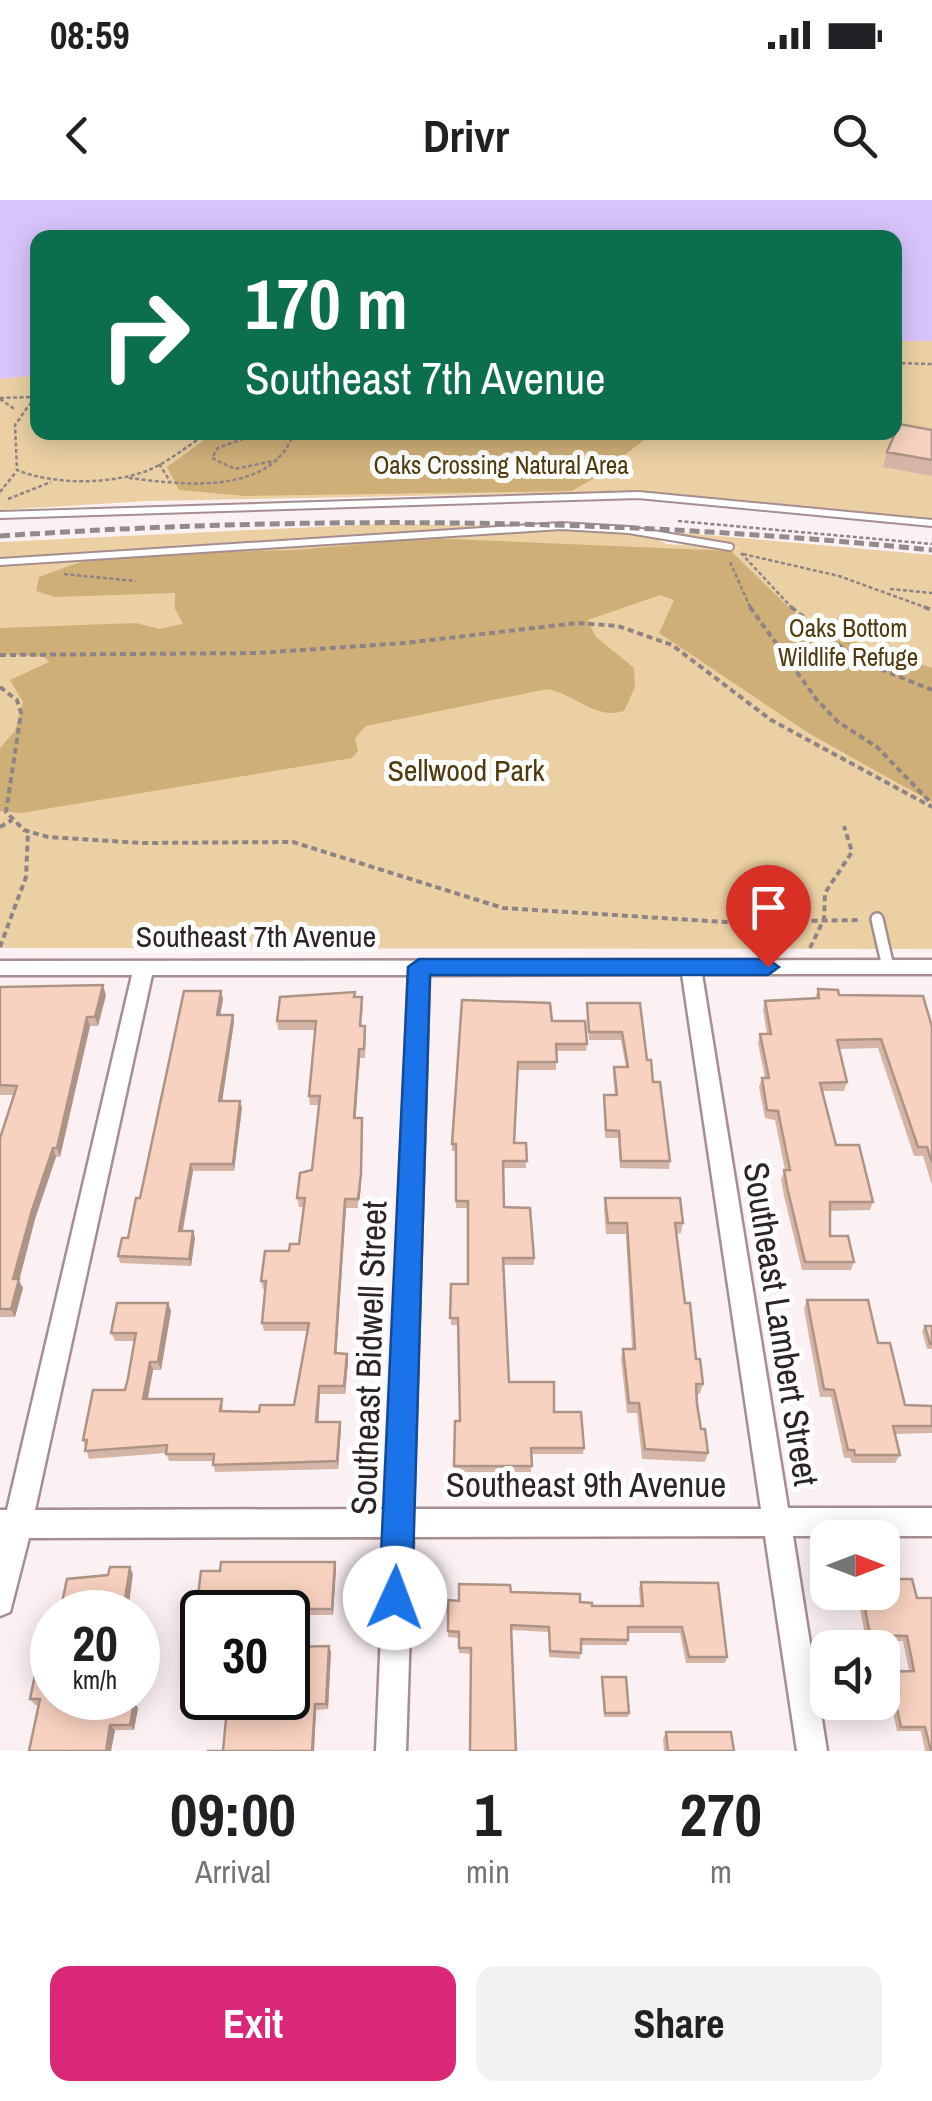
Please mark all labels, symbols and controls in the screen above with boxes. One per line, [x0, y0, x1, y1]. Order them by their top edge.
text: 08:59 [50, 10, 130, 61]
text: Drivr [423, 105, 509, 166]
icon: back [50, 108, 105, 163]
icon: search [827, 108, 882, 163]
text: 170 m [245, 257, 408, 351]
icon: right [80, 270, 210, 400]
text: Southeast 7th Avenue [245, 347, 606, 408]
park label: Oaks Crossing Natural Area [373, 448, 629, 482]
park label: Oaks Bottom Wildlife Refuge [778, 611, 918, 674]
park label: Sellwood Park [387, 750, 545, 790]
pin [726, 865, 811, 968]
icon: arrive [741, 880, 796, 935]
street label: Southeast 7th Avenue [136, 916, 376, 956]
street label: Southeast Lambert Street [733, 1159, 830, 1489]
street label: Southeast Bidwell Street [340, 1200, 397, 1516]
street label: Southeast 9th Avenue [446, 1461, 726, 1508]
north arrow [810, 1520, 900, 1610]
map controls [810, 1520, 900, 1720]
position arrow [343, 1546, 447, 1650]
speed limit sign: 30 [180, 1590, 310, 1720]
text: 20 [72, 1609, 118, 1677]
button: sound [810, 1630, 900, 1720]
text: km/h [73, 1663, 117, 1697]
text: 09:00 [170, 1774, 296, 1855]
text: 1 [474, 1774, 502, 1855]
text: 270 [680, 1774, 762, 1855]
text: Arrival [195, 1850, 271, 1893]
text: min [466, 1850, 510, 1893]
text: m [710, 1850, 732, 1893]
button: Exit [50, 1966, 456, 2081]
button: Share [476, 1966, 882, 2081]

